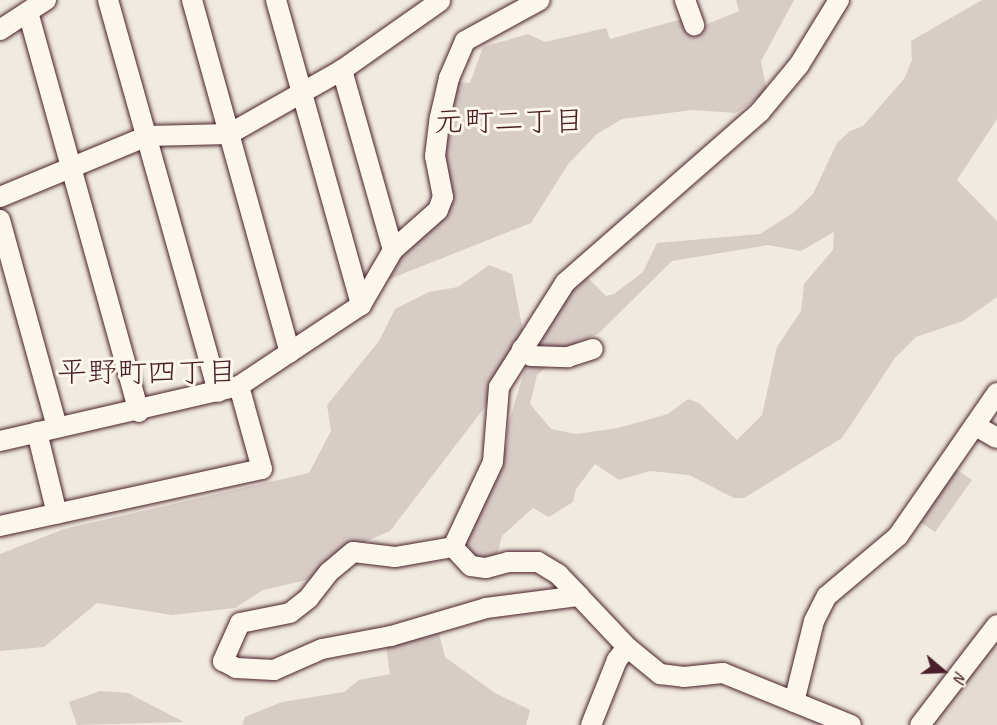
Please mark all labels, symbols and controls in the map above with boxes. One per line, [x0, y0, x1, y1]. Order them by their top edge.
district label: 元町二丁目 [434, 103, 584, 139]
district label: 平野町四丁目 [57, 354, 237, 390]
north arrow [913, 641, 973, 701]
text: N [949, 669, 971, 685]

